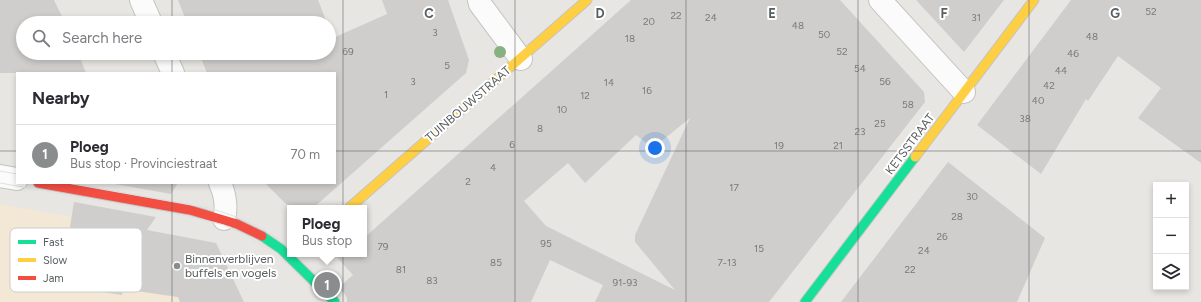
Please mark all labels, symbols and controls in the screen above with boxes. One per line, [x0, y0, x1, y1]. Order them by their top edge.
house number: 52 [1145, 5, 1157, 18]
text: C [424, 6, 434, 21]
text: D [595, 6, 605, 21]
text: E [768, 6, 776, 21]
text: F [940, 6, 948, 21]
text: G [1110, 6, 1120, 21]
house number: 22 [670, 9, 682, 22]
house number: 24 [705, 11, 717, 24]
house number: 31 [971, 11, 981, 24]
house number: 20 [643, 15, 655, 28]
search box [16, 16, 336, 60]
house number: 48 [792, 19, 804, 32]
house number: 3 [432, 26, 438, 39]
icon: search [30, 27, 52, 49]
house number: 50 [818, 28, 830, 41]
text: Search here [62, 29, 142, 47]
house number: 48 [1086, 30, 1098, 43]
house number: 18 [625, 32, 635, 45]
house number: 69 [342, 45, 354, 58]
house number: 52 [836, 45, 848, 58]
house number: 46 [1067, 47, 1079, 60]
house number: 5 [444, 59, 450, 72]
house number: 54 [854, 62, 866, 75]
street label: TUINBOUWSTRAAT [422, 63, 514, 145]
house number: 44 [1055, 64, 1067, 77]
house number: 3 [410, 75, 416, 88]
house number: 56 [879, 75, 891, 88]
house number: 14 [604, 76, 614, 89]
house number: 42 [1043, 79, 1055, 92]
house number: 16 [642, 84, 652, 97]
text: Nearby [32, 88, 90, 108]
house number: 1 [384, 88, 388, 101]
house number: 12 [580, 89, 590, 102]
house number: 40 [1032, 94, 1044, 107]
house number: 58 [902, 98, 914, 111]
house number: 10 [557, 103, 567, 116]
street label: KETSSTRAAT [883, 110, 938, 177]
house number: 38 [1019, 112, 1031, 125]
house number: 25 [874, 117, 886, 130]
house number: 8 [537, 122, 543, 135]
house number: 23 [854, 125, 866, 138]
text: Ploeg [70, 138, 109, 156]
house number: 6 [509, 138, 515, 151]
your location [645, 138, 665, 158]
house number: 19 [774, 139, 784, 152]
house number: 21 [833, 139, 843, 152]
text: 1 [42, 147, 48, 162]
text: 70 m [290, 147, 320, 162]
text: Bus stop · Provinciestraat [70, 156, 217, 171]
house number: 4 [490, 161, 496, 174]
house number: 2 [465, 175, 471, 188]
house number: 17 [729, 181, 739, 194]
map controls [1153, 182, 1189, 290]
button: + [1153, 182, 1189, 218]
house number: 30 [966, 190, 978, 203]
popup [287, 205, 367, 257]
house number: 28 [951, 210, 963, 223]
text: Ploeg [302, 215, 340, 233]
button: − [1153, 218, 1189, 254]
legend [10, 228, 142, 292]
house number: 26 [936, 230, 948, 243]
text: Bus stop [302, 233, 352, 248]
text: Fast [43, 236, 64, 249]
house number: 95 [540, 237, 552, 250]
house number: 79 [377, 240, 389, 253]
house number: 15 [754, 242, 764, 255]
house number: 24 [918, 244, 930, 257]
place label: Binnenverblijven buffels en vogels [185, 252, 277, 280]
text: Slow [43, 254, 67, 267]
button: layers [1153, 254, 1189, 290]
house number: 85 [490, 256, 502, 269]
house number: 7-13 [717, 256, 737, 269]
marker: Binnenverblijven buffels en vogels [172, 261, 182, 271]
house number: 81 [396, 263, 406, 276]
house number: 22 [904, 263, 916, 276]
pin: 1 [314, 270, 340, 300]
text: Jam [43, 272, 64, 285]
house number: 83 [426, 274, 438, 287]
house number: 91-93 [612, 276, 638, 289]

